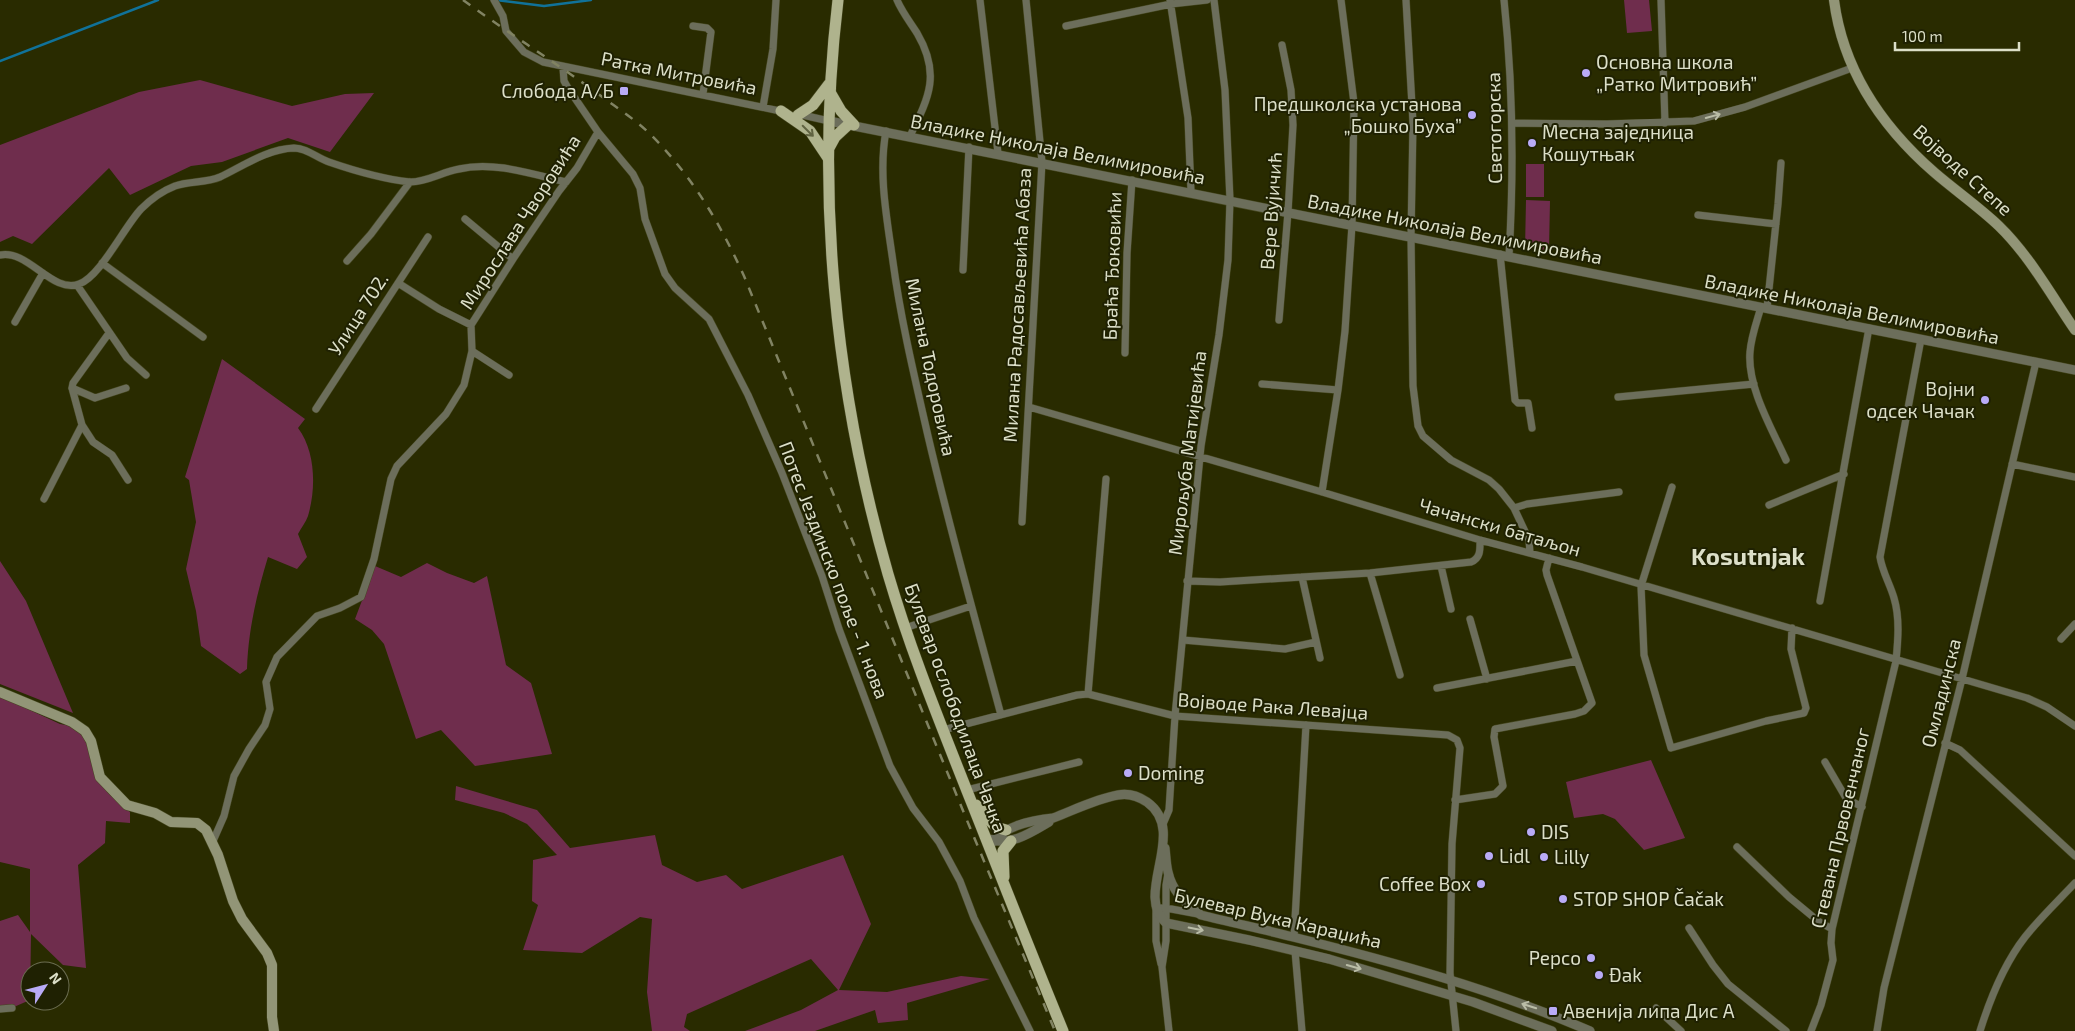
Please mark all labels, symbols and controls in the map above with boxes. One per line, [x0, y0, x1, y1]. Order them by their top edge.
scale bar [1895, 20, 2019, 52]
text: 100 m [1902, 27, 1943, 45]
street label: Ратка Митровића [599, 46, 759, 99]
place label: Основна школа „Ратко Митровић” [1596, 50, 1757, 95]
marker: Основна школа „Ратко Митровић” [1580, 67, 1592, 79]
street label: Светогорска [1481, 72, 1506, 184]
place label: Слобода А/Б [501, 79, 614, 102]
marker: Слобода А/Б [618, 85, 630, 97]
place label: Предшколска установа „Бошко Буха” [1254, 92, 1462, 138]
street label: Владике Николаја Велимировића [909, 109, 1207, 188]
marker: Предшколска установа „Бошко Буха” [1466, 109, 1478, 121]
one-way arrow [1705, 111, 1721, 120]
street label: Војводе Степе [1909, 119, 2018, 220]
place label: Месна заједница Кошутњак [1542, 120, 1694, 166]
one-way arrow [802, 125, 815, 137]
street label: Мирослава Чворовића [454, 130, 585, 314]
marker: Месна заједница Кошутњак [1526, 137, 1538, 149]
street label: Вере Вујичић [1255, 151, 1287, 271]
street label: Милана Радосављевића Абаза [998, 167, 1035, 443]
street label: Владике Николаја Велимировића [1306, 189, 1604, 268]
street label: Браћа Ђоковићи [1097, 191, 1126, 341]
street label: Улица 702. [323, 268, 393, 359]
street label: Владике Николаја Велимировића [1703, 269, 2001, 348]
street label: Милана Тодоровића [901, 276, 962, 458]
street label: Мирољуба Матијевића [1163, 349, 1211, 557]
place label: Војни одсек Чачак [1866, 377, 1975, 422]
marker: Војни одсек Чачак [1979, 394, 1991, 406]
street label: Потес Јездинско поље - 1. нова [775, 438, 894, 702]
street label: Чачански батаљон [1417, 492, 1584, 561]
district label: Kosutnjak [1691, 541, 1806, 570]
street label: Булевар ослободилаца Чачка [900, 580, 1012, 836]
street label: Омладинска [1916, 636, 1965, 750]
street label: Војводе Рака Левајца [1177, 687, 1369, 724]
street label: Стевана Првовенчаног [1805, 725, 1874, 930]
place label: Doming [1138, 761, 1205, 784]
marker: Doming [1122, 767, 1134, 779]
place label: DIS [1541, 820, 1569, 843]
marker: DIS [1525, 826, 1537, 838]
place label: Lidl [1499, 844, 1530, 867]
place label: Lilly [1554, 845, 1589, 868]
marker: Lidl [1483, 850, 1495, 862]
marker: Lilly [1538, 851, 1550, 863]
place label: Coffee Box [1379, 872, 1471, 895]
marker: Coffee Box [1475, 878, 1487, 890]
street label: Булевар Вука Караџића [1172, 882, 1384, 954]
place label: STOP SHOP Čačak [1573, 887, 1724, 910]
marker: STOP SHOP Čačak [1557, 893, 1569, 905]
one-way arrow [1188, 925, 1204, 934]
place label: Pepco [1529, 946, 1581, 969]
marker: Pepco [1585, 952, 1597, 964]
north arrow [20, 961, 70, 1011]
one-way arrow [1346, 962, 1362, 972]
place label: Đak [1609, 963, 1642, 986]
text: N [46, 969, 66, 987]
marker: Đak [1593, 969, 1605, 981]
place label: Авенија липа Дис А [1563, 999, 1735, 1022]
one-way arrow [1522, 1001, 1537, 1010]
marker: Авенија липа Дис А [1547, 1005, 1559, 1017]

